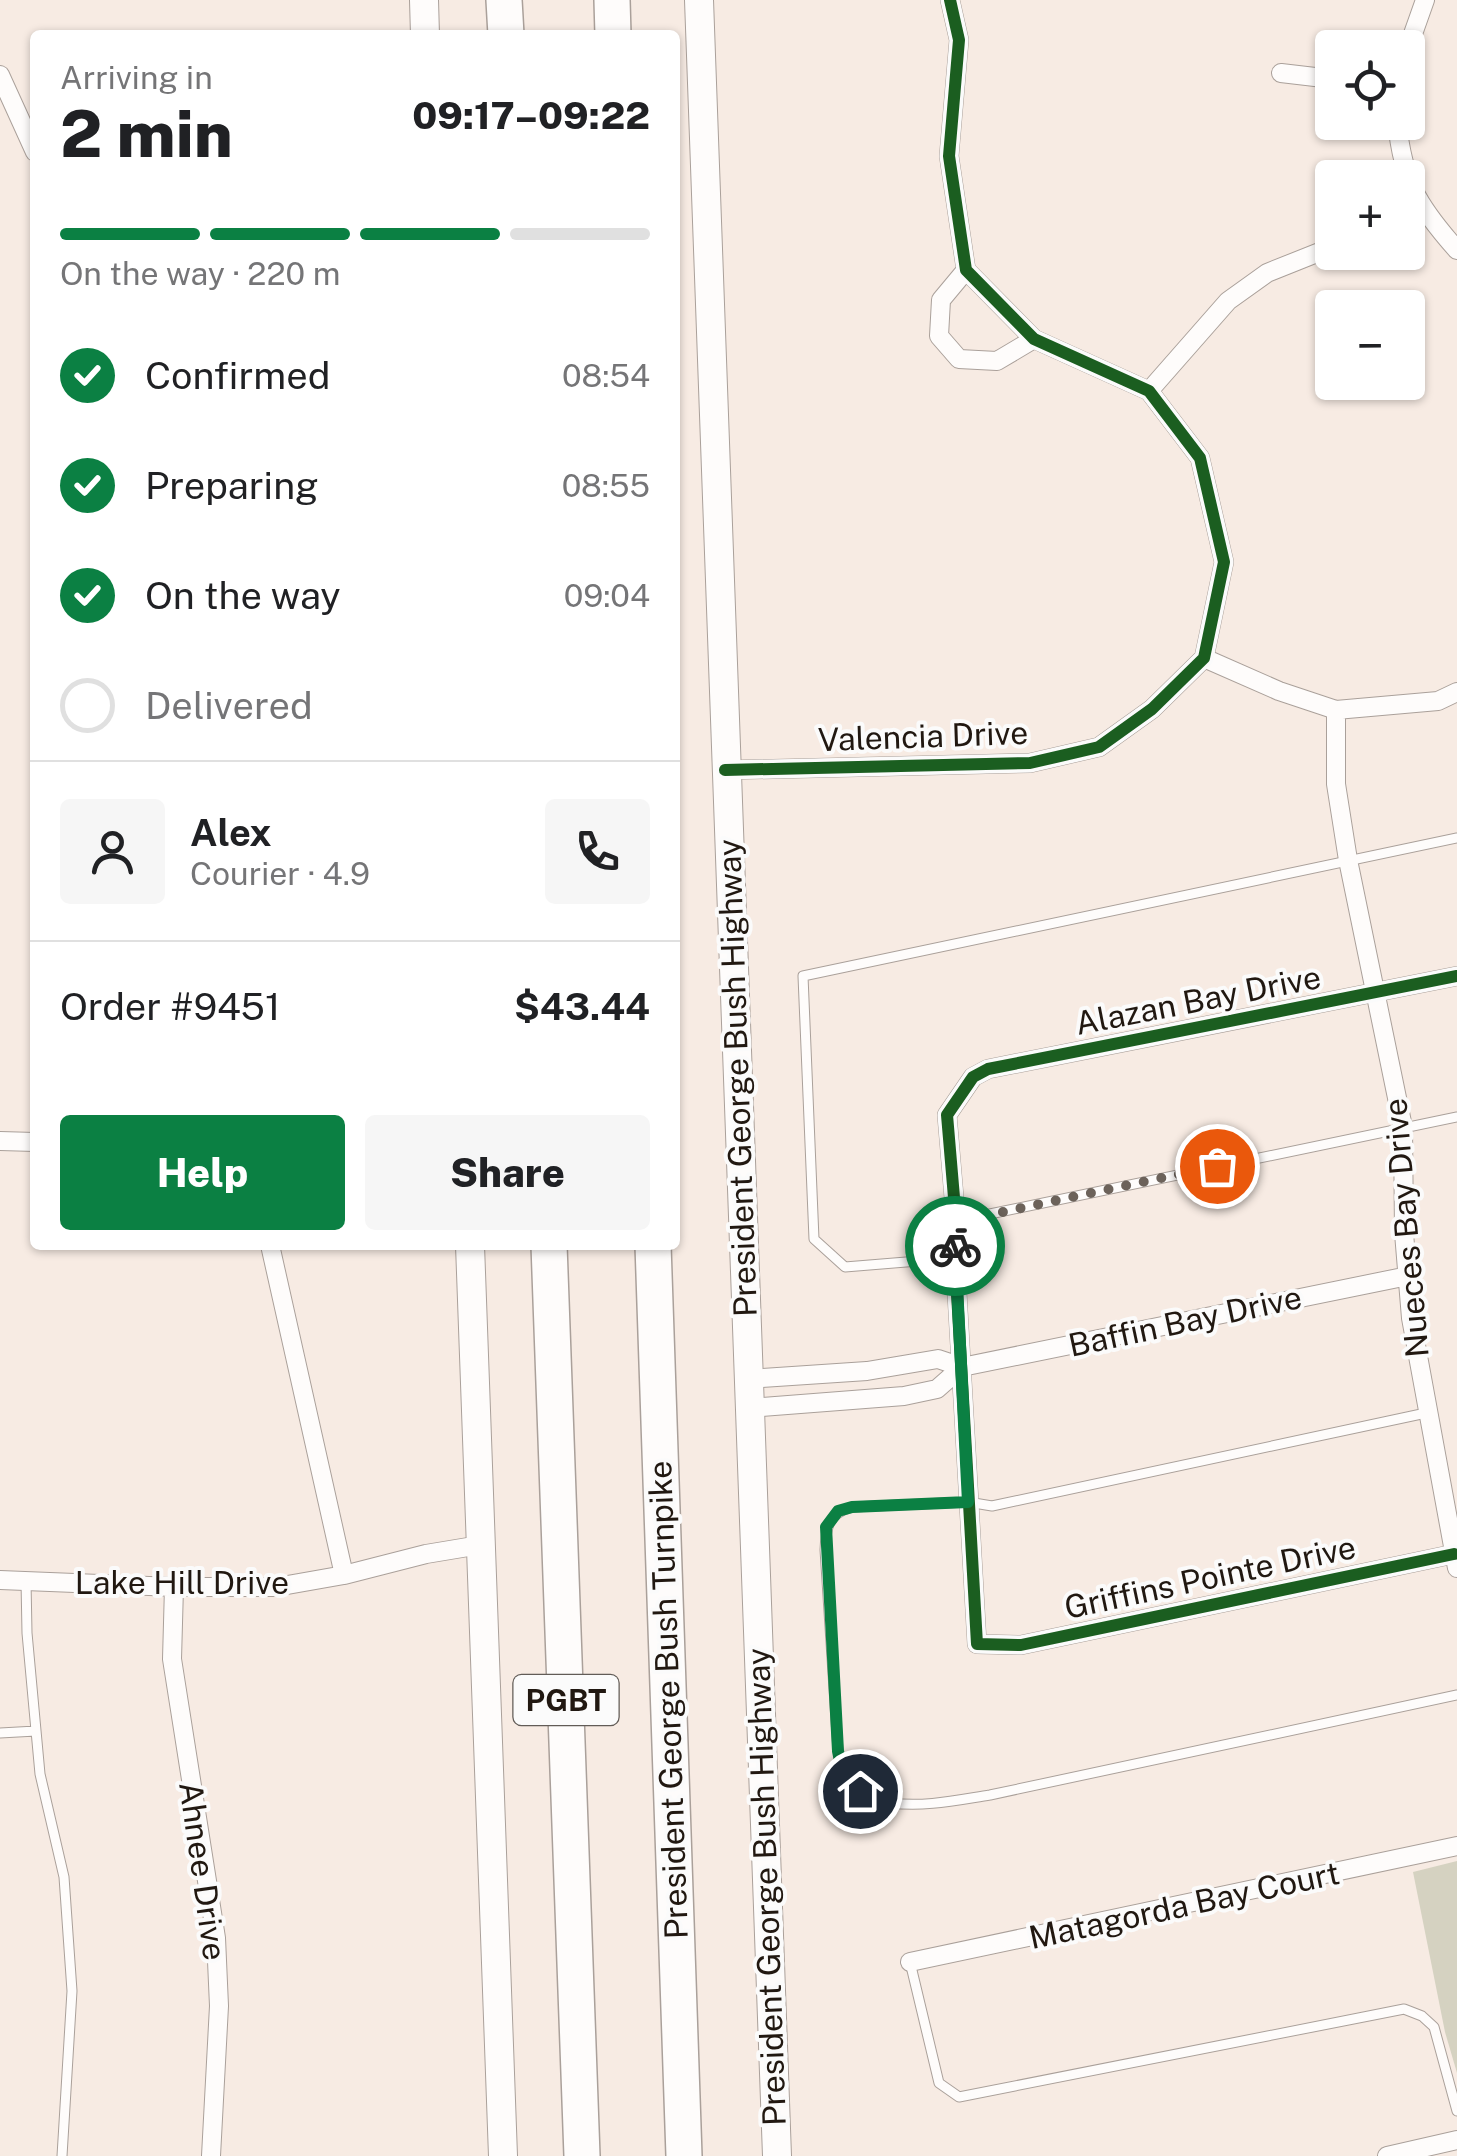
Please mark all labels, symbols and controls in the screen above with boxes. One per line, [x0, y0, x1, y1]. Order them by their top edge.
map controls [1315, 30, 1425, 400]
button: locate [1315, 30, 1425, 140]
text: Arriving in [60, 59, 213, 96]
text: 09:17–09:22 [412, 93, 650, 138]
text: 2 min [60, 95, 233, 172]
button: + [1315, 160, 1425, 270]
text: On the way · 220 m [60, 255, 341, 292]
button: − [1315, 290, 1425, 400]
icon: check [60, 348, 115, 403]
text: Confirmed [145, 353, 330, 398]
text: 08:54 [562, 357, 650, 394]
icon: check [60, 458, 115, 513]
text: Preparing [145, 463, 319, 508]
text: 08:55 [562, 467, 650, 504]
icon: check [60, 568, 115, 623]
text: On the way [145, 573, 341, 618]
text: 09:04 [564, 577, 650, 614]
text: Delivered [145, 683, 313, 728]
street label: Valencia Drive [817, 714, 1029, 758]
button: person [60, 799, 165, 904]
button: phone [545, 799, 650, 904]
text: Alex [190, 810, 272, 855]
street label: President George Bush Highway [710, 838, 764, 1318]
text: Courier · 4.9 [190, 855, 370, 892]
street label: Alazan Bay Drive [1072, 958, 1324, 1042]
text: Order #9451 [60, 984, 280, 1029]
text: $43.44 [514, 984, 650, 1029]
street label: Nueces Bay Drive [1376, 1097, 1436, 1359]
button: Help [60, 1115, 345, 1230]
button: Share [365, 1115, 650, 1230]
pin [1175, 1124, 1260, 1209]
icon: bag [1190, 1139, 1245, 1194]
courier [905, 1196, 1005, 1296]
icon: bike [928, 1219, 983, 1274]
street label: Baffin Bay Drive [1065, 1278, 1305, 1364]
street label: President George Bush Turnpike [641, 1460, 695, 1940]
street label: Griffins Pointe Drive [1061, 1528, 1359, 1626]
street label: Lake Hill Drive [75, 1564, 289, 1601]
street label: President George Bush Highway [739, 1647, 793, 2127]
road number: PGBT [514, 1675, 618, 1725]
pin [818, 1749, 903, 1834]
icon: home [833, 1764, 888, 1819]
street label: Ahnee Drive [172, 1779, 234, 1963]
street label: Matagorda Bay Court [1025, 1854, 1343, 1956]

